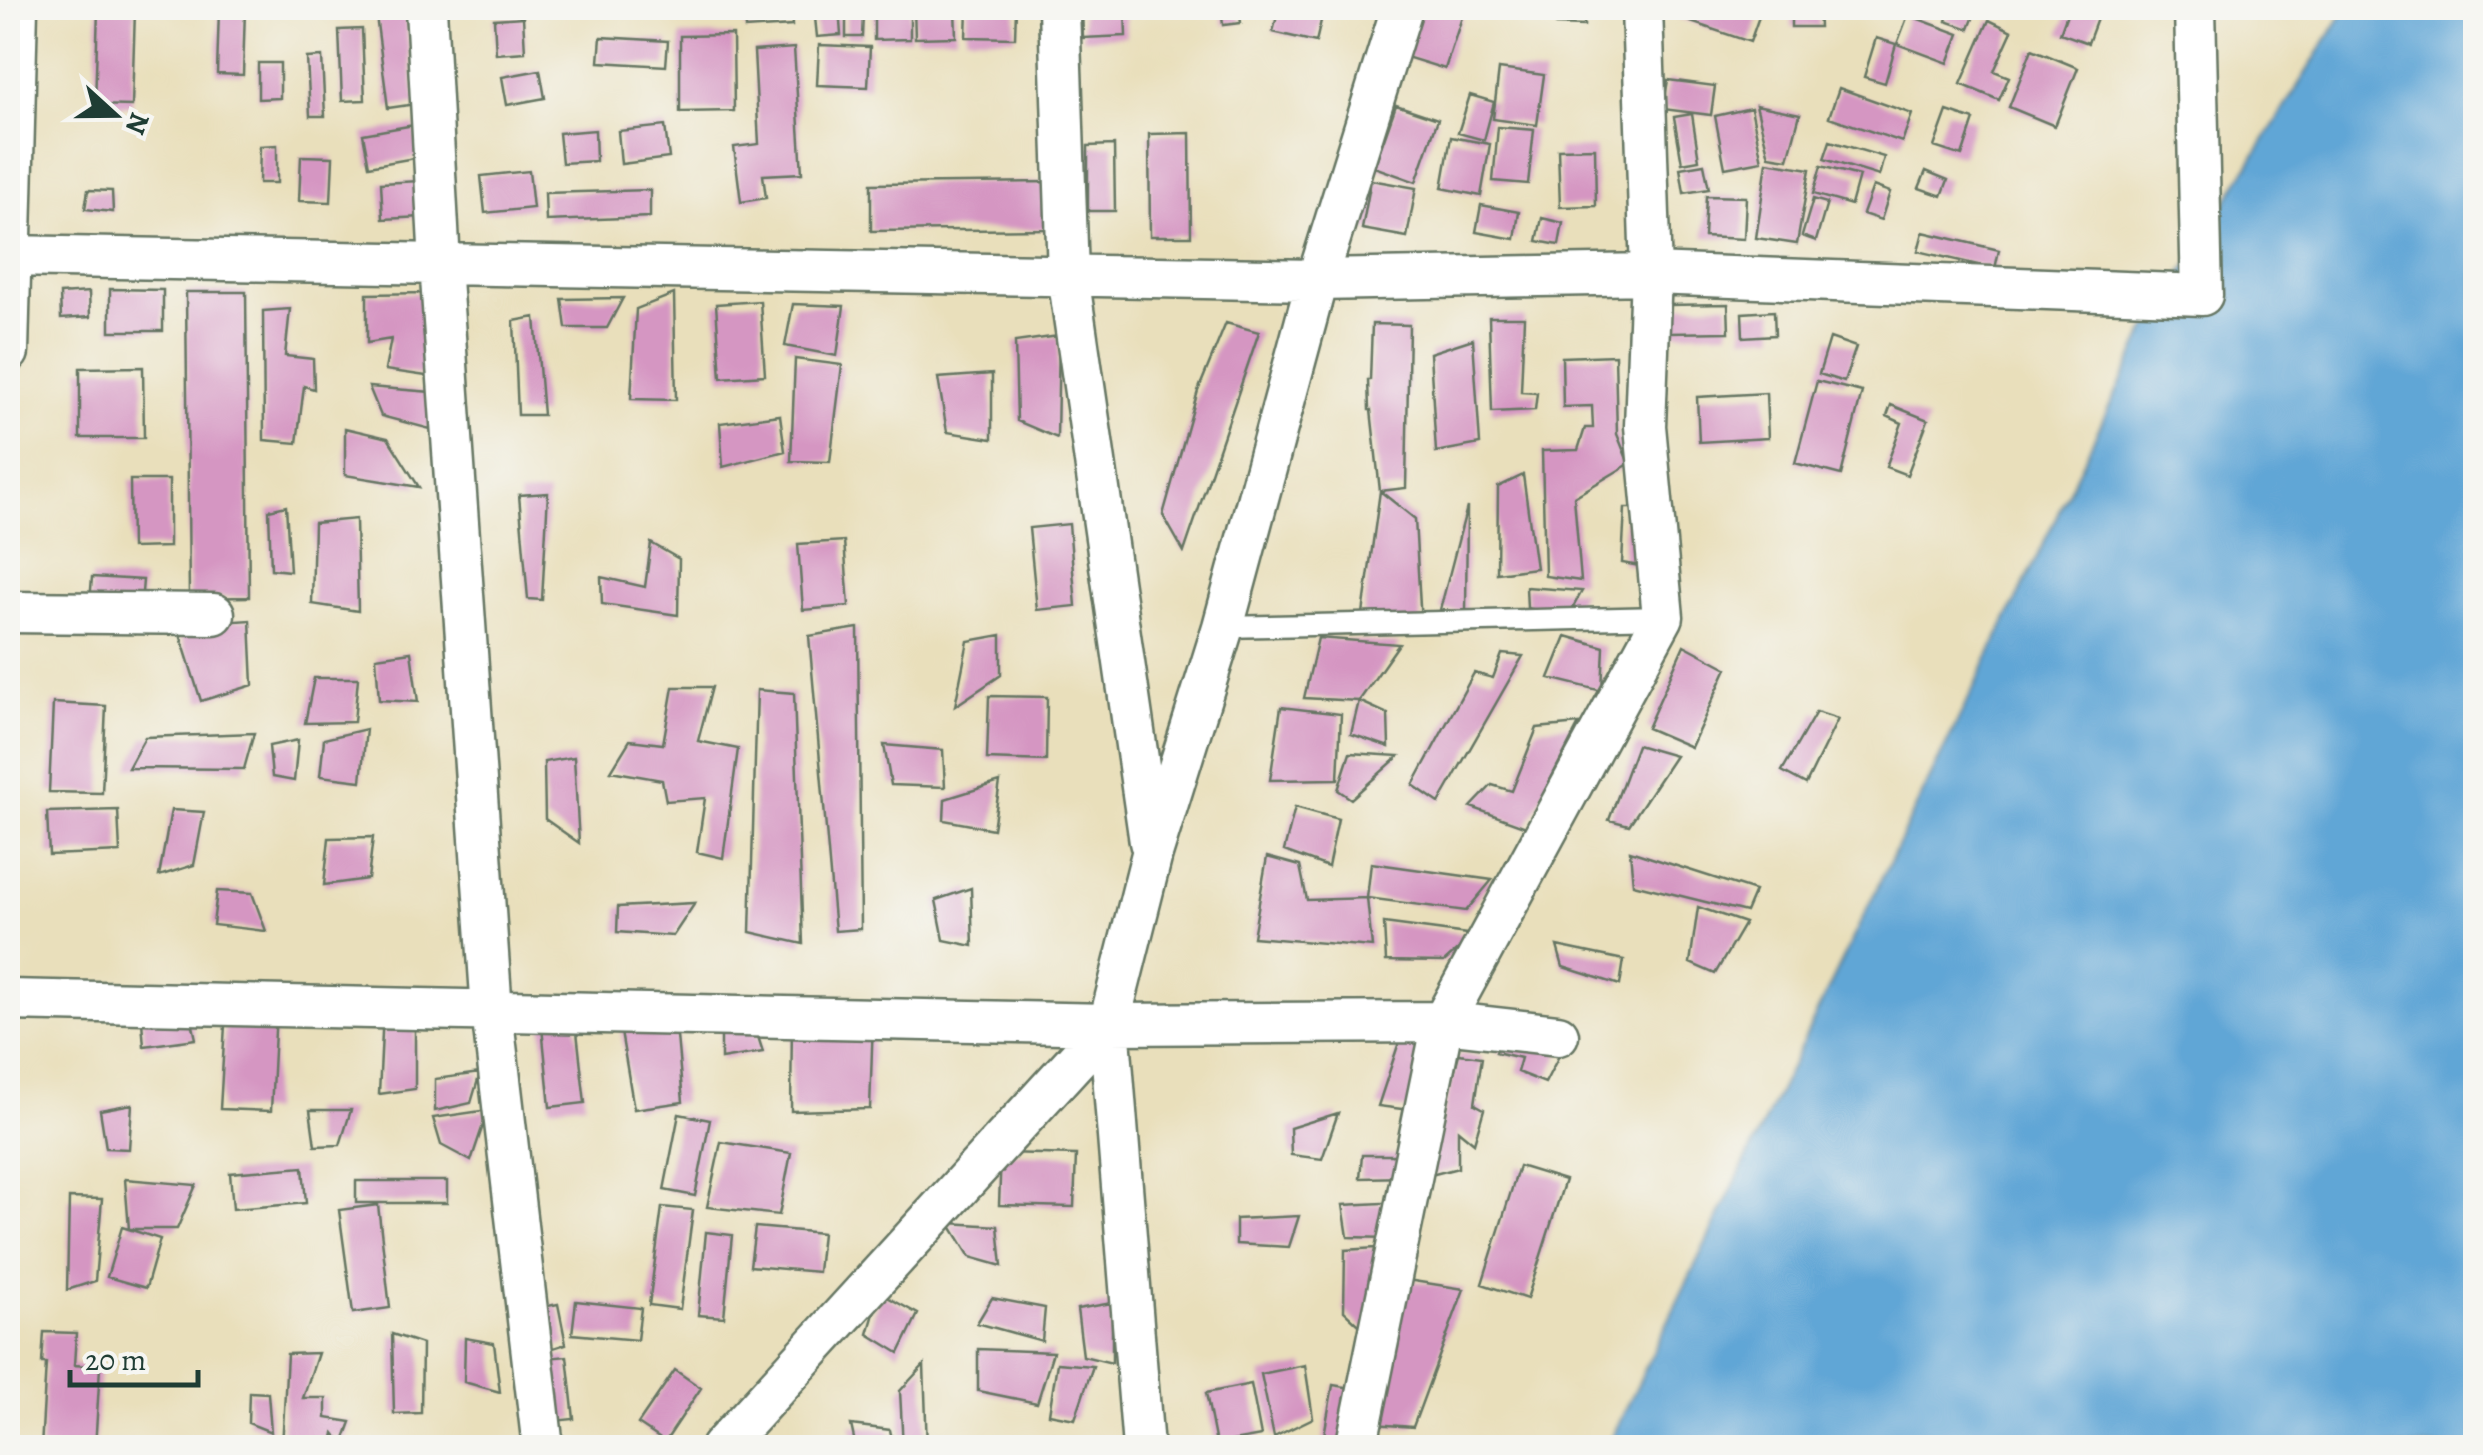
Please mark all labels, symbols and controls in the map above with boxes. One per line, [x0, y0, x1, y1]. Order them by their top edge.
north arrow [65, 65, 165, 165]
text: N [116, 107, 159, 140]
scale bar [70, 1325, 198, 1387]
text: 20 m [85, 1340, 146, 1380]

